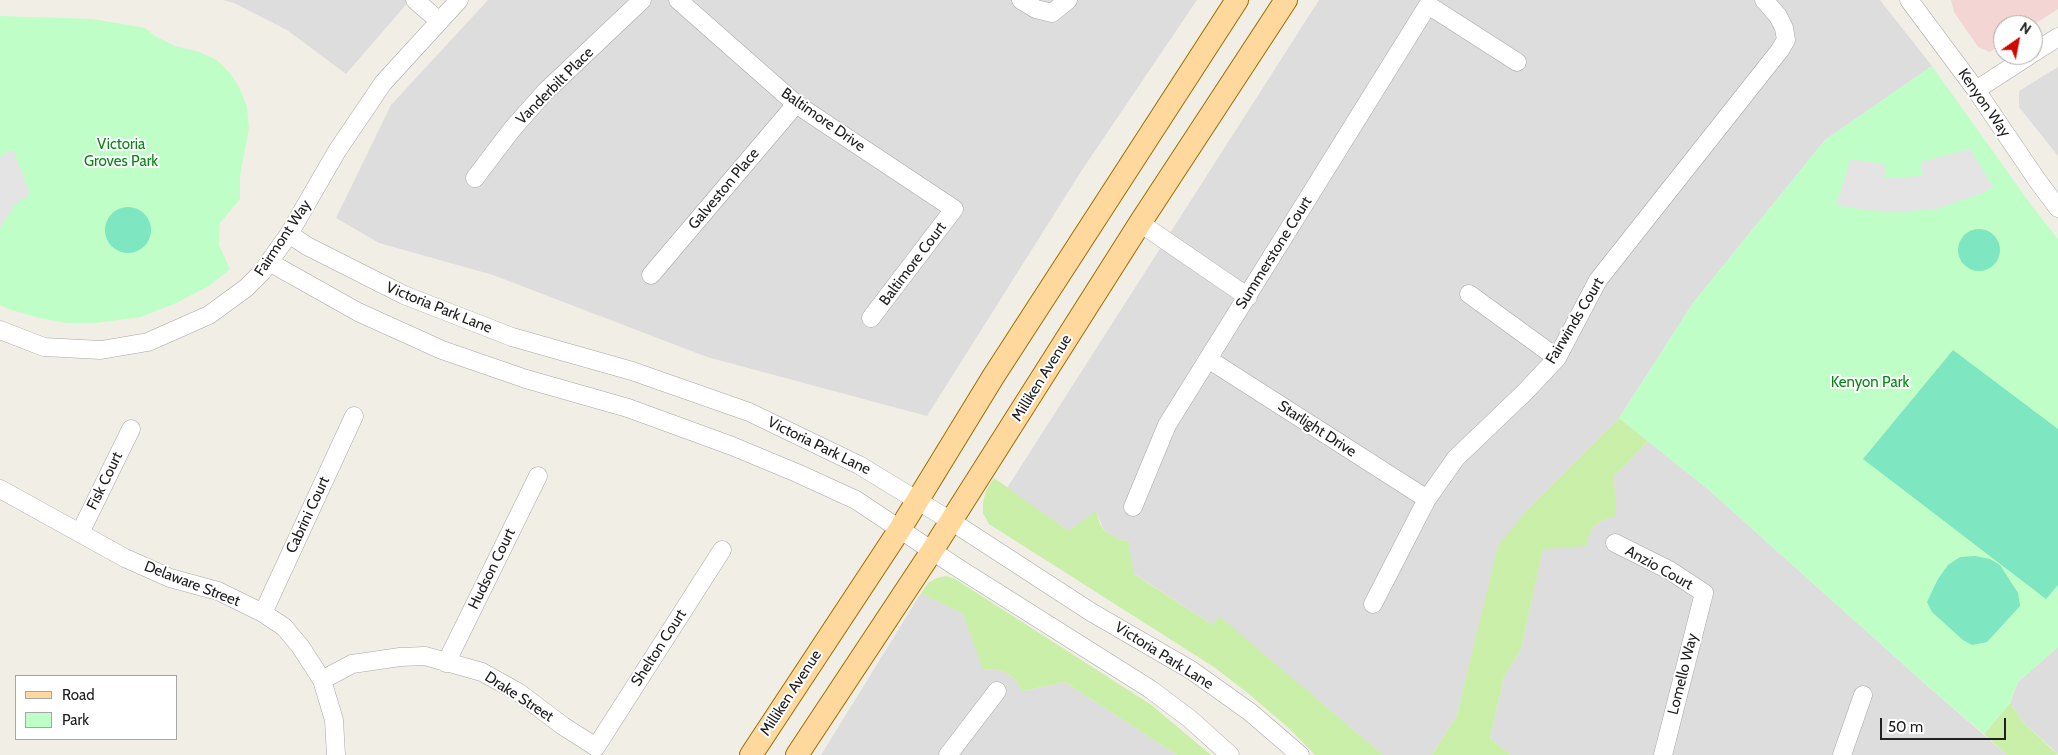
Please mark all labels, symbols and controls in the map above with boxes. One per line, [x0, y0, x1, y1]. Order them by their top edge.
north arrow [1993, 15, 2043, 65]
text: N [2017, 18, 2035, 39]
street label: Vanderbilt Place [513, 44, 597, 128]
street label: Kenyon Way [1954, 65, 2014, 141]
street label: Baltimore Drive [777, 84, 869, 156]
park label: Victoria Groves Park [84, 136, 158, 171]
street label: Galveston Place [685, 145, 763, 233]
street label: Summerstone Court [1232, 193, 1316, 313]
street label: Fairmont Way [251, 196, 315, 280]
street label: Baltimore Court [876, 219, 950, 309]
street label: Fairwinds Court [1542, 275, 1608, 367]
street label: Victoria Park Lane [383, 279, 495, 337]
street label: Milliken Avenue [1008, 331, 1076, 425]
park label: Kenyon Park [1831, 374, 1909, 392]
street label: Starlight Drive [1274, 397, 1360, 461]
street label: Victoria Park Lane [764, 413, 874, 479]
street label: Fisk Court [83, 449, 127, 513]
street label: Cabrini Court [282, 474, 334, 556]
street label: Hudson Court [465, 526, 519, 612]
street label: Anzio Court [1622, 542, 1696, 594]
street label: Delaware Street [142, 557, 242, 611]
street label: Shelton Court [628, 606, 690, 690]
street label: Victoria Park Lane [1111, 619, 1217, 693]
street label: Lomello Way [1664, 631, 1702, 717]
street label: Milliken Avenue [757, 647, 825, 739]
street label: Drake Street [481, 668, 557, 726]
legend [15, 675, 178, 740]
text: Road [62, 686, 95, 704]
scale bar [1883, 708, 2009, 740]
text: Park [62, 711, 89, 729]
text: 50 m [1888, 718, 1923, 736]

